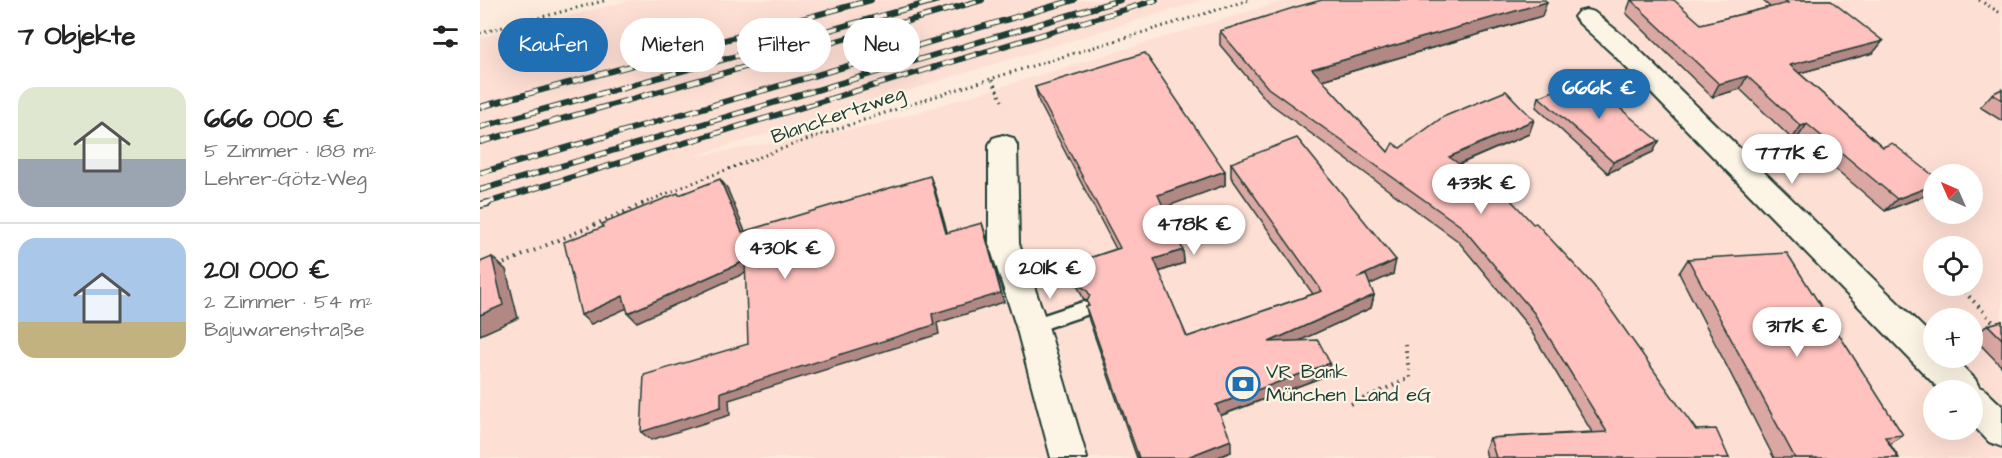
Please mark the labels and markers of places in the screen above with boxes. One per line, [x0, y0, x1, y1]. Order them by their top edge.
pin: 666K € [1550, 69, 1648, 120]
pin: 777K € [1743, 134, 1841, 185]
pin: 433K € [1432, 164, 1530, 215]
pin: 478K € [1145, 205, 1243, 256]
pin: 430K € [736, 229, 834, 280]
pin: 201K € [1001, 249, 1099, 300]
pin: 317K € [1748, 307, 1846, 358]
place label: VR Bank München Land eG [1266, 358, 1431, 409]
bank icon: VR Bank München Land eG [1225, 366, 1261, 402]

